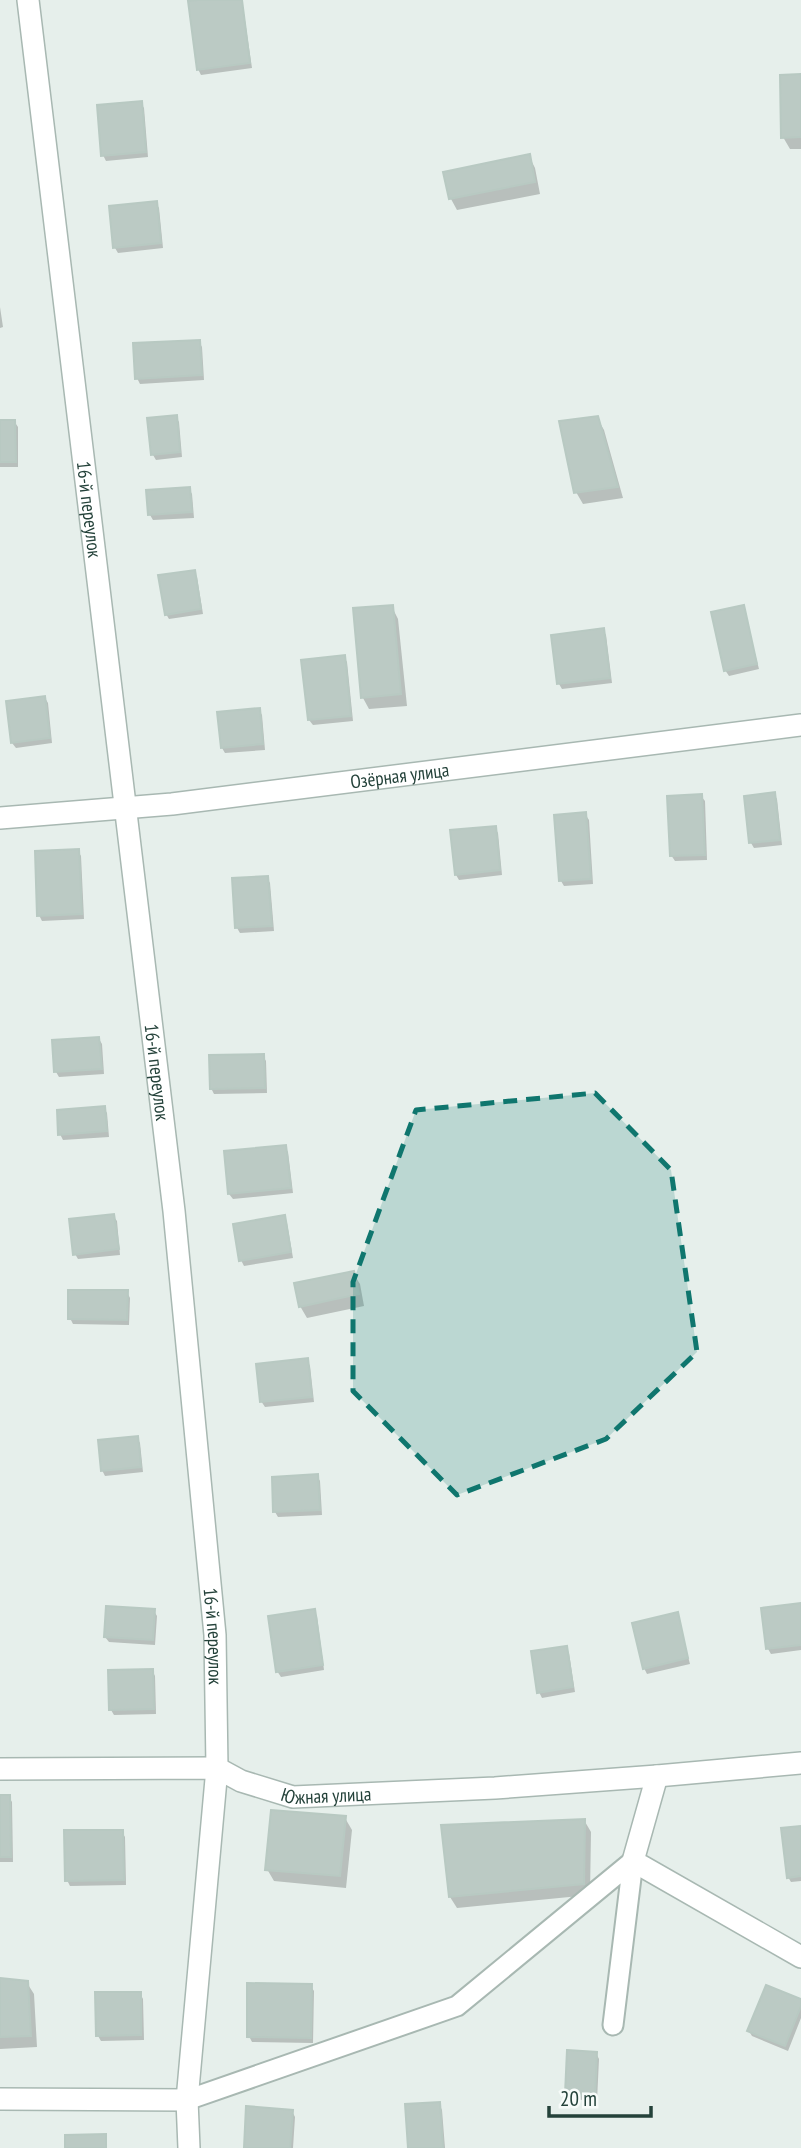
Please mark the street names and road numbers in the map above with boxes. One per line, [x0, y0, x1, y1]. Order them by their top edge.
street label: 16-й переулок [72, 460, 107, 560]
street label: Озёрная улица [349, 757, 450, 794]
street label: 16-й переулок [140, 1023, 175, 1123]
street label: 16-й переулок [199, 1587, 228, 1686]
street label: Южная улица [278, 1782, 372, 1809]

